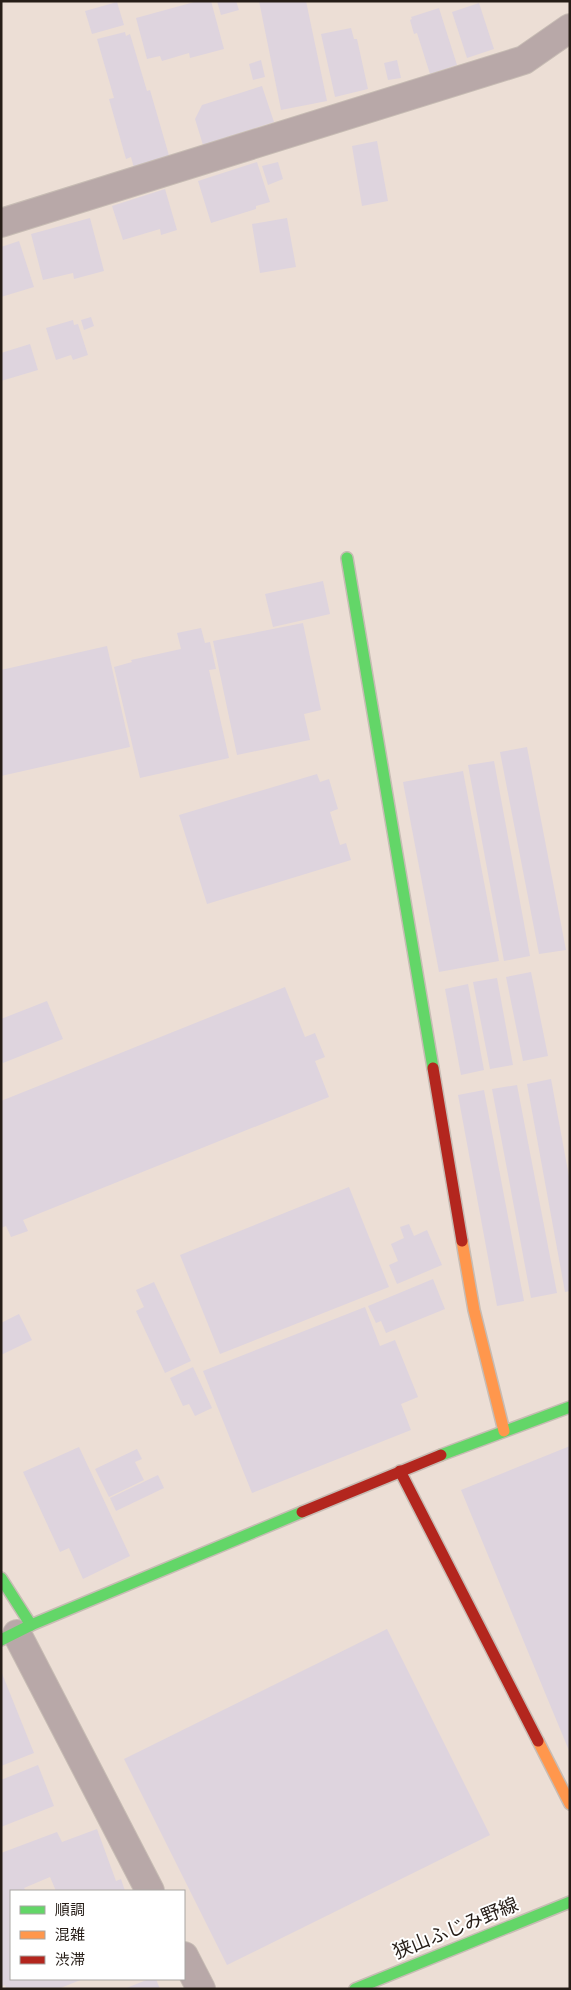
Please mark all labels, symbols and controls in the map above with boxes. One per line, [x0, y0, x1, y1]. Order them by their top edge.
legend [10, 1890, 185, 1980]
street label: 狭山ふじみ野線 [390, 1894, 521, 1963]
text: 順調 [55, 1903, 85, 1918]
text: 混雑 [55, 1927, 85, 1943]
text: 渋滞 [55, 1952, 85, 1968]

